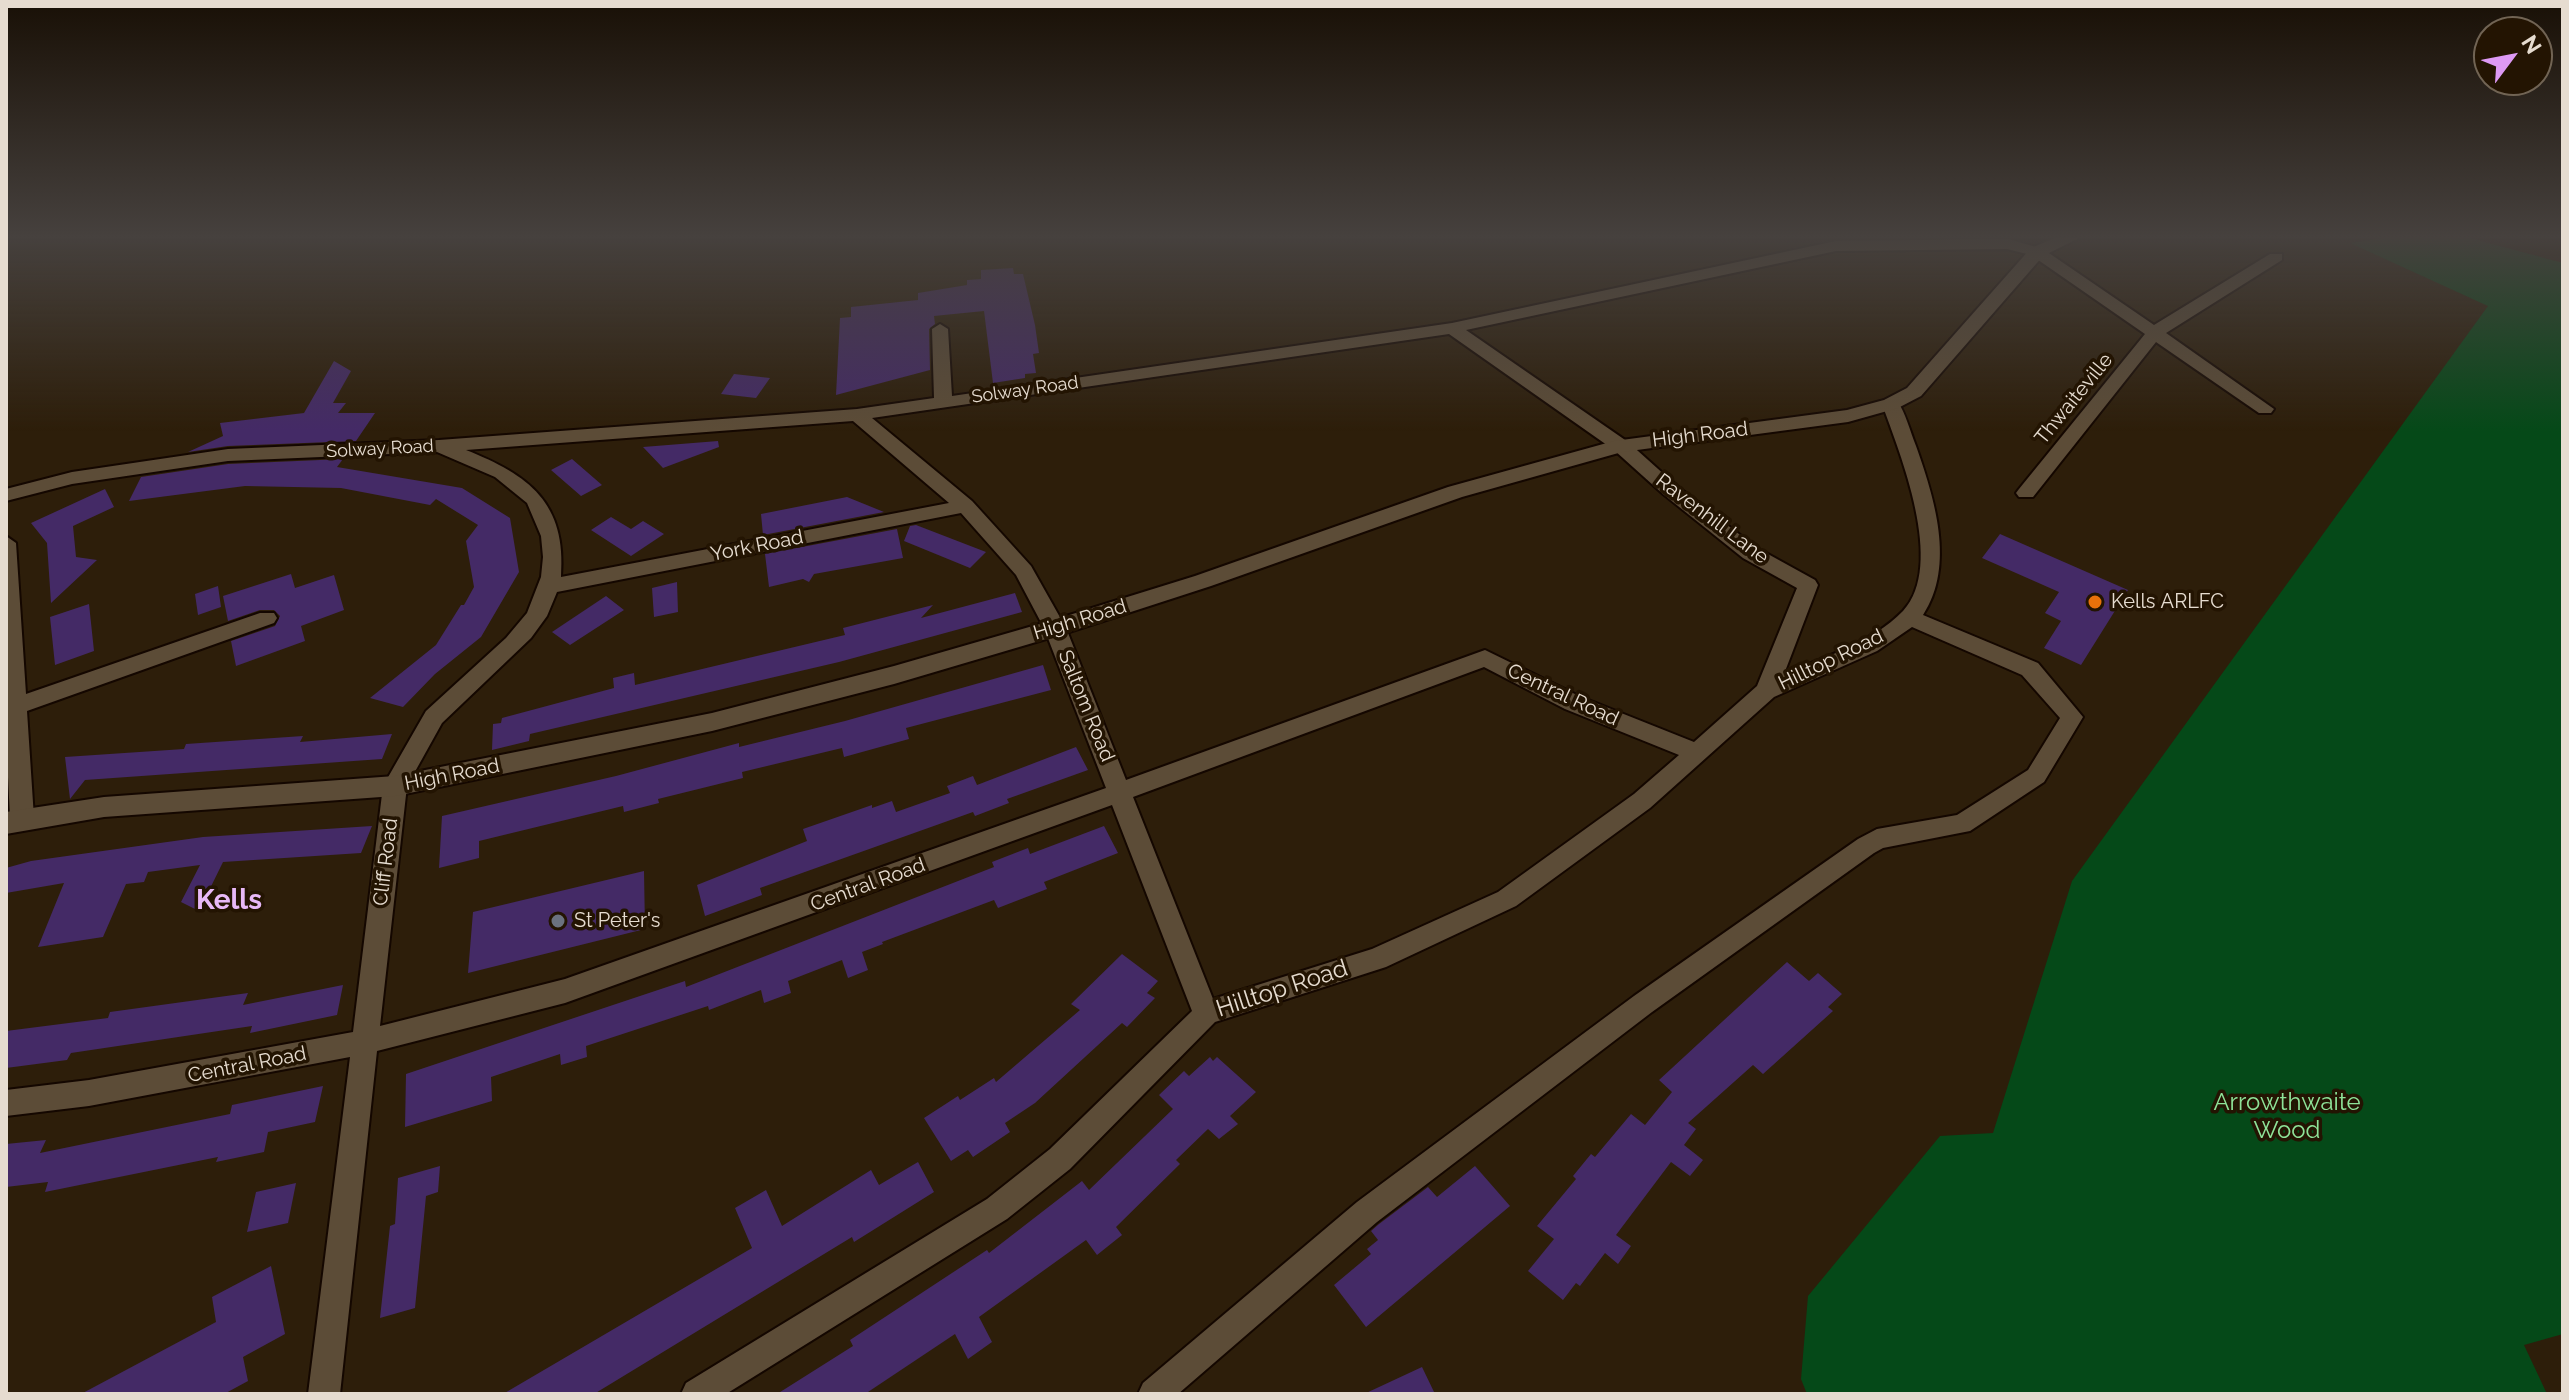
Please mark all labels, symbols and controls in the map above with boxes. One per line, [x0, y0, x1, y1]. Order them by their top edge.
north arrow [2473, 16, 2553, 96]
text: N [2516, 30, 2547, 58]
street label: Thwaiteville [2030, 349, 2118, 449]
street label: Solway Road [970, 372, 1080, 408]
street label: High Road [1651, 417, 1749, 453]
street label: Solway Road [326, 435, 434, 463]
street label: Ravenhill Lane [1651, 469, 1773, 569]
street label: York Road [709, 525, 805, 567]
place label: Kells ARLFC [2111, 590, 2224, 614]
marker: Kells ARLFC [2086, 593, 2104, 611]
street label: High Road [1030, 594, 1130, 646]
street label: Hilltop Road [1775, 624, 1887, 696]
street label: Saltom Road [1053, 647, 1119, 765]
street label: Central Road [1504, 659, 1622, 731]
street label: High Road [402, 754, 502, 796]
street label: Cliff Road [369, 817, 403, 907]
street label: Central Road [807, 853, 929, 917]
district label: Kells [196, 884, 262, 918]
place label: St Peter's [574, 909, 660, 933]
marker: St Peter's [549, 912, 567, 930]
street label: Hilltop Road [1213, 954, 1351, 1024]
street label: Central Road [186, 1042, 308, 1088]
park label: Arrowthwaite Wood [2213, 1089, 2361, 1145]

